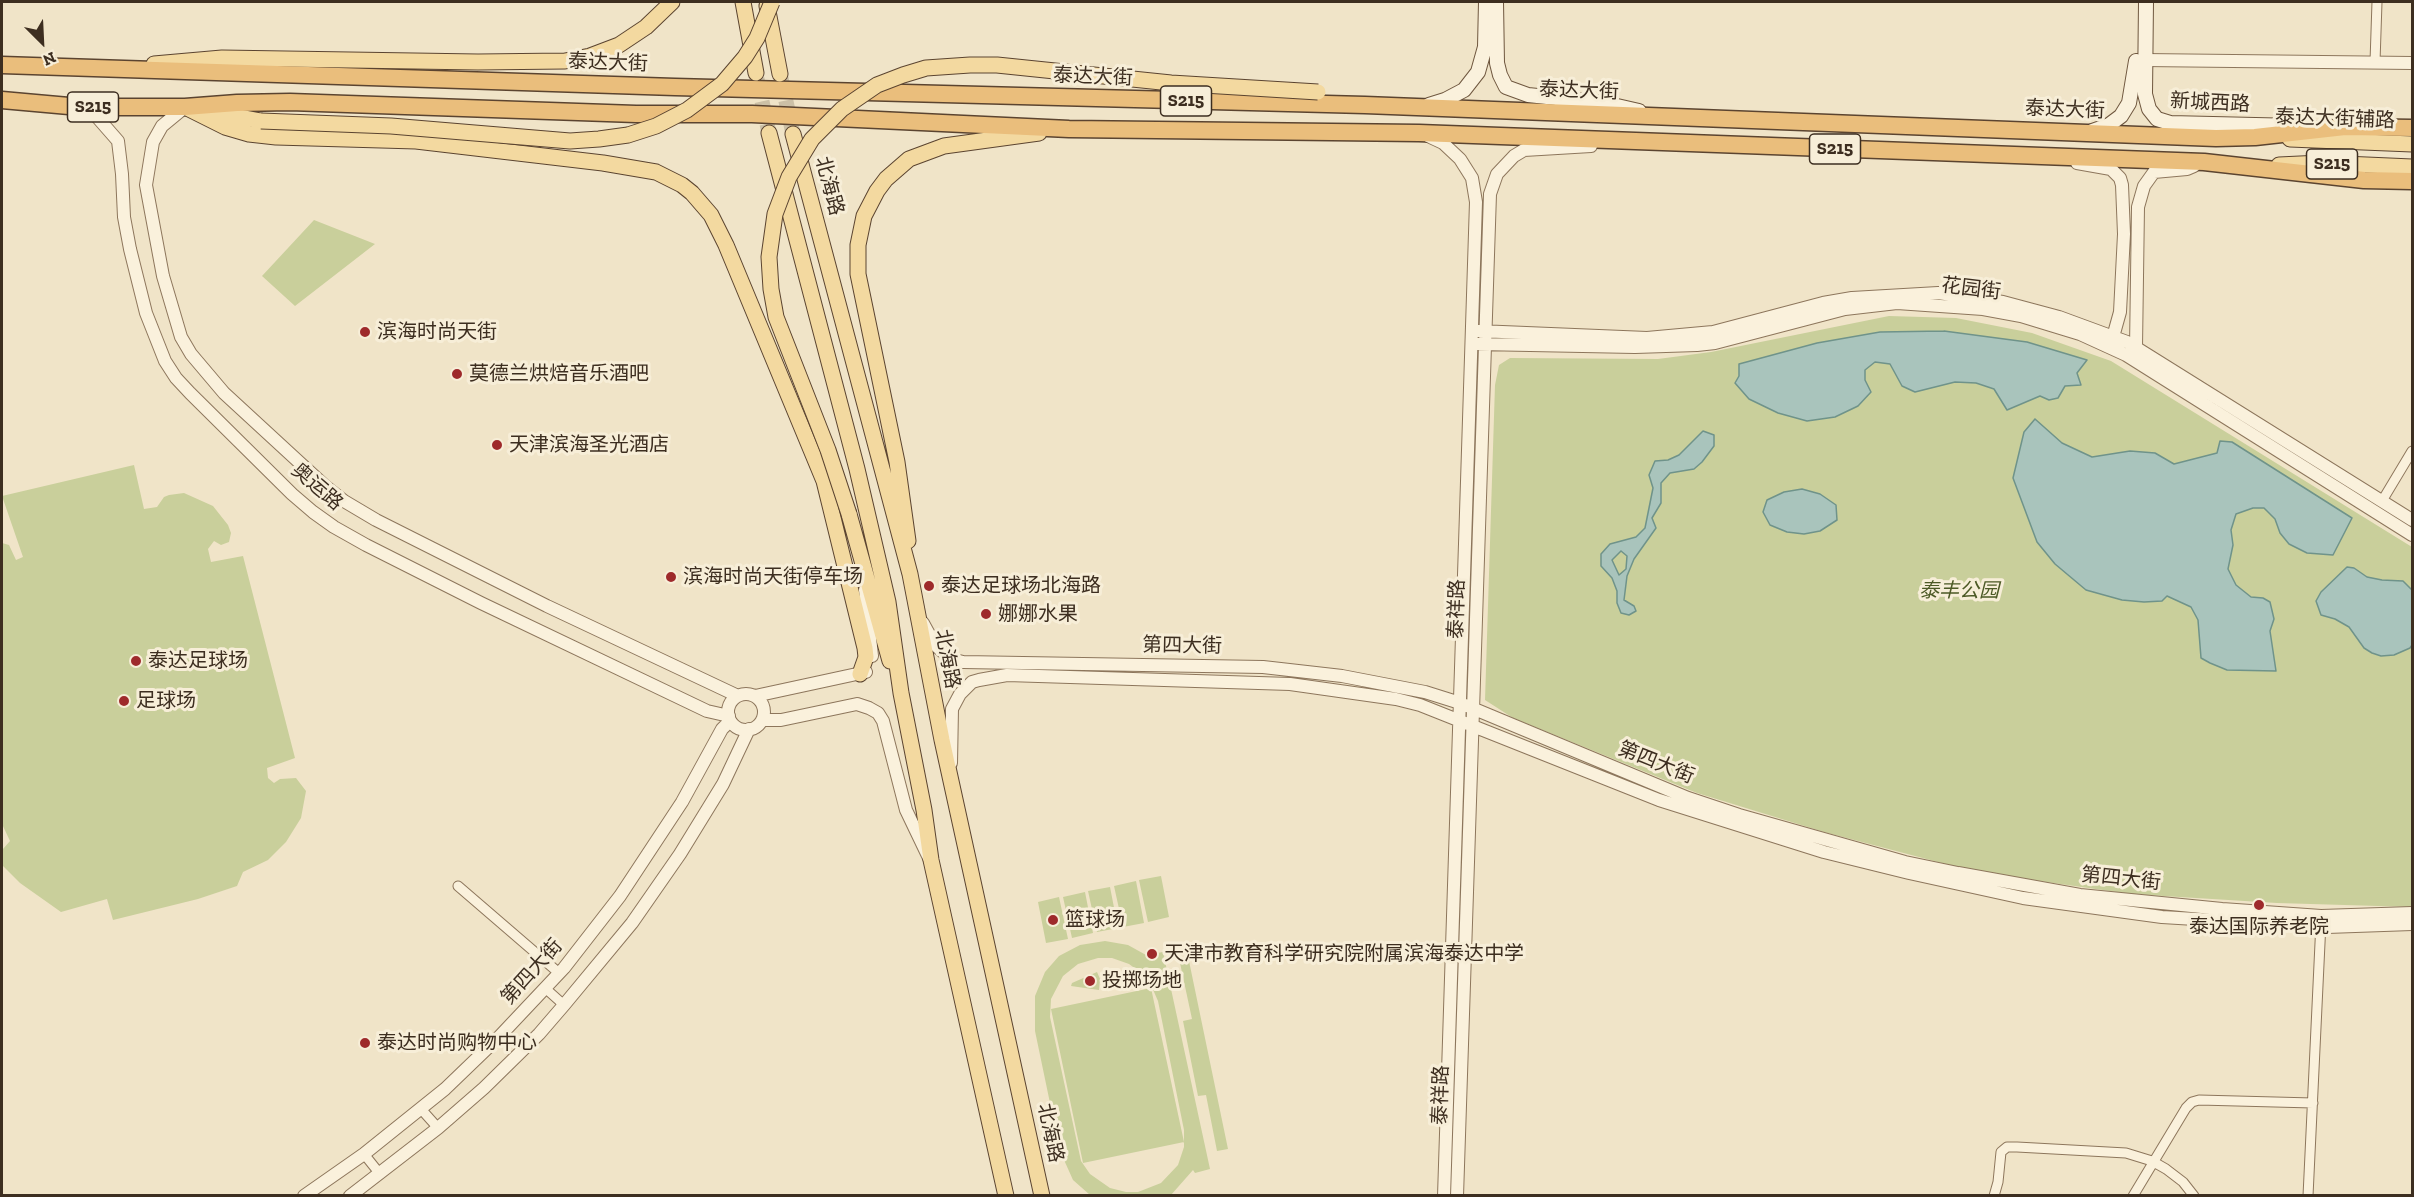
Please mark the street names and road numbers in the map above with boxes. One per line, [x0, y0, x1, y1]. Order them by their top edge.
street label: 泰达大街 [568, 50, 648, 76]
street label: 泰达大街 [1053, 64, 1133, 90]
street label: 泰达大街 [1539, 78, 1619, 104]
road number: S215 [1160, 86, 1212, 116]
street label: 新城西路 [2169, 89, 2251, 117]
road number: S215 [68, 92, 118, 122]
street label: 泰达大街 [2025, 97, 2105, 123]
street label: 泰达大街辅路 [2275, 105, 2395, 133]
road number: S215 [1810, 134, 1860, 164]
road number: S215 [2306, 149, 2358, 179]
street label: 北海路 [810, 154, 848, 218]
street label: 花园街 [1940, 273, 2002, 305]
street label: 奥运路 [286, 458, 348, 516]
street label: 泰祥路 [1444, 579, 1470, 639]
street label: 北海路 [929, 627, 965, 691]
street label: 第四大街 [1142, 633, 1222, 659]
street label: 第四大街 [1614, 737, 1698, 789]
street label: 第四大街 [2080, 863, 2162, 895]
street label: 第四大街 [496, 934, 568, 1010]
street label: 泰祥路 [1428, 1065, 1454, 1125]
street label: 北海路 [1032, 1101, 1068, 1165]

